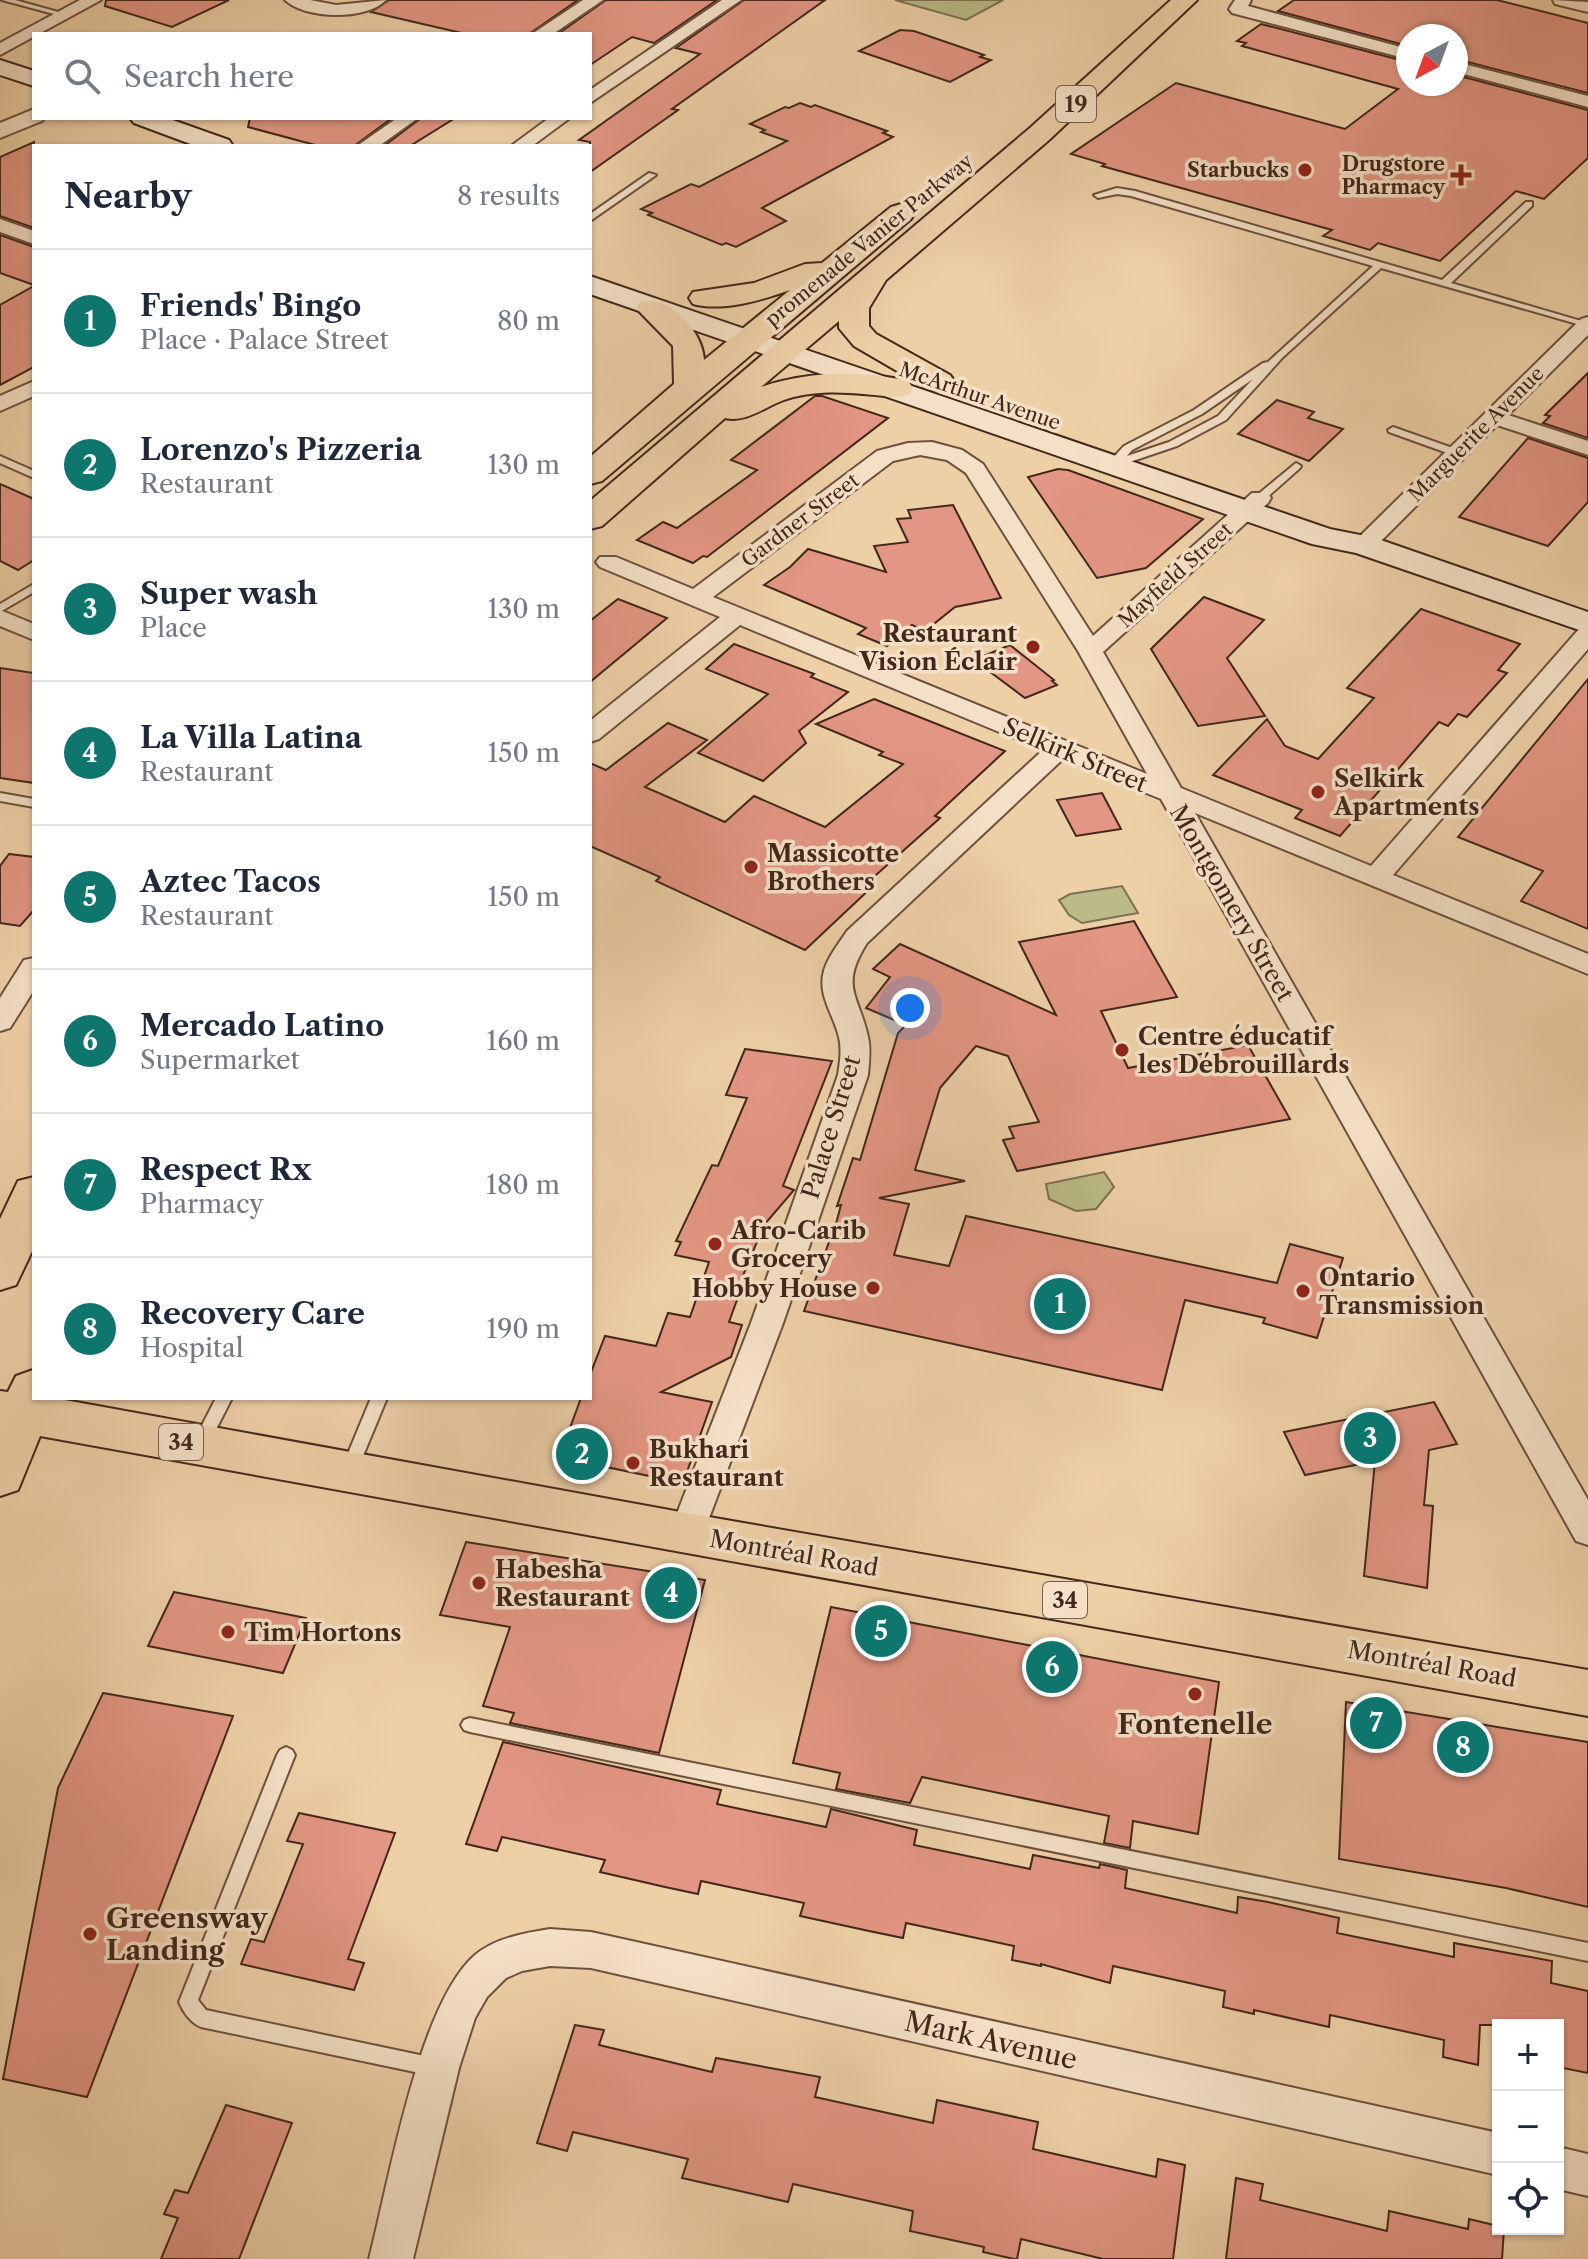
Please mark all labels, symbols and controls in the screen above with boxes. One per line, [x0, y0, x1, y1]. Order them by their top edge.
north arrow [1396, 24, 1468, 96]
search box [32, 32, 592, 120]
icon: search [60, 54, 104, 98]
text: Search here [124, 58, 294, 95]
road number: 19 [1056, 86, 1096, 122]
street label: promenade Vanier Parkway [760, 148, 978, 331]
place label: Drugstore Pharmacy [1341, 152, 1446, 199]
place label: Starbucks [1187, 158, 1289, 182]
marker: Starbucks [1296, 161, 1314, 179]
marker: Drugstore Pharmacy [1452, 166, 1470, 184]
text: Nearby [64, 175, 192, 217]
text: 8 results [457, 180, 560, 212]
text: Friends' Bingo [140, 287, 361, 324]
text: 1 [84, 305, 96, 337]
text: 80 m [497, 305, 560, 337]
text: Place · Palace Street [140, 324, 389, 356]
street label: McArthur Avenue [896, 357, 1064, 435]
street label: Marguerite Avenue [1403, 361, 1549, 507]
text: Lorenzo's Pizzeria [140, 431, 422, 468]
text: 2 [82, 449, 98, 481]
text: 130 m [487, 449, 560, 481]
text: Restaurant [140, 468, 274, 500]
street label: Gardner Street [737, 468, 863, 572]
street label: Mayfield Street [1113, 518, 1237, 632]
text: Super wash [140, 575, 318, 612]
text: 3 [83, 593, 97, 625]
text: 130 m [487, 593, 560, 625]
text: Place [140, 612, 207, 644]
place label: Restaurant Vision Éclair [858, 619, 1017, 676]
marker: Restaurant Vision Éclair [1024, 638, 1042, 656]
street label: Selkirk Street [998, 712, 1152, 799]
text: La Villa Latina [140, 719, 362, 756]
text: 4 [82, 737, 98, 769]
text: 150 m [487, 737, 560, 769]
text: Restaurant [140, 756, 274, 788]
place label: Selkirk Apartments [1333, 764, 1479, 821]
marker: Selkirk Apartments [1309, 783, 1327, 801]
street label: Montgomery Street [1164, 800, 1300, 1007]
place label: Massicotte Brothers [767, 839, 899, 896]
marker: Massicotte Brothers [742, 858, 760, 876]
text: Aztec Tacos [140, 863, 321, 900]
text: 5 [83, 881, 97, 913]
text: 150 m [487, 881, 560, 913]
text: Restaurant [140, 900, 274, 932]
your location [890, 988, 930, 1028]
text: Mercado Latino [140, 1007, 384, 1044]
place label: Centre éducatif les Débrouillards [1138, 1022, 1349, 1079]
text: 6 [82, 1025, 98, 1057]
text: 160 m [486, 1025, 560, 1057]
marker: Centre éducatif les Débrouillards [1113, 1041, 1131, 1059]
text: Supermarket [140, 1044, 300, 1076]
street label: Palace Street [795, 1051, 867, 1202]
text: Respect Rx [140, 1151, 311, 1188]
text: 7 [83, 1169, 97, 1201]
text: 180 m [486, 1169, 560, 1201]
text: Pharmacy [140, 1188, 264, 1220]
place label: Afro-Carib Grocery [730, 1216, 866, 1273]
marker: Afro-Carib Grocery [706, 1235, 724, 1253]
place label: Ontario Transmission [1319, 1263, 1485, 1320]
place label: Hobby House [692, 1274, 857, 1303]
pin: 1 [1034, 1274, 1086, 1334]
marker: Hobby House [864, 1279, 882, 1297]
marker: Ontario Transmission [1294, 1282, 1312, 1300]
text: Recovery Care [140, 1295, 365, 1332]
text: 8 [82, 1313, 98, 1345]
text: 190 m [486, 1313, 560, 1345]
text: Hospital [140, 1332, 244, 1364]
pin: 3 [1344, 1408, 1396, 1468]
road number: 34 [159, 1424, 203, 1460]
pin: 2 [556, 1424, 608, 1484]
place label: Bukhari Restaurant [649, 1435, 784, 1492]
marker: Bukhari Restaurant [624, 1454, 642, 1472]
street label: Montréal Road [707, 1524, 881, 1582]
place label: Habesha Restaurant [495, 1555, 630, 1612]
pin: 4 [645, 1563, 697, 1623]
marker: Habesha Restaurant [470, 1574, 488, 1592]
road number: 34 [1043, 1582, 1087, 1618]
pin: 5 [855, 1601, 907, 1661]
place label: Tim Hortons [244, 1618, 401, 1647]
marker: Tim Hortons [219, 1623, 237, 1641]
street label: Montréal Road [1345, 1635, 1519, 1693]
pin: 6 [1026, 1637, 1078, 1697]
marker: Fontenelle [1186, 1685, 1204, 1703]
pin: 7 [1350, 1693, 1402, 1753]
place label: Fontenelle [1117, 1707, 1273, 1741]
pin: 8 [1437, 1717, 1489, 1777]
place label: Greensway Landing [106, 1901, 268, 1967]
marker: Greensway Landing [81, 1925, 99, 1943]
street label: Mark Avenue [901, 2004, 1081, 2076]
map controls [1492, 2019, 1564, 2235]
button: + [1492, 2019, 1564, 2091]
button: − [1492, 2091, 1564, 2163]
button: locate [1492, 2163, 1564, 2235]

